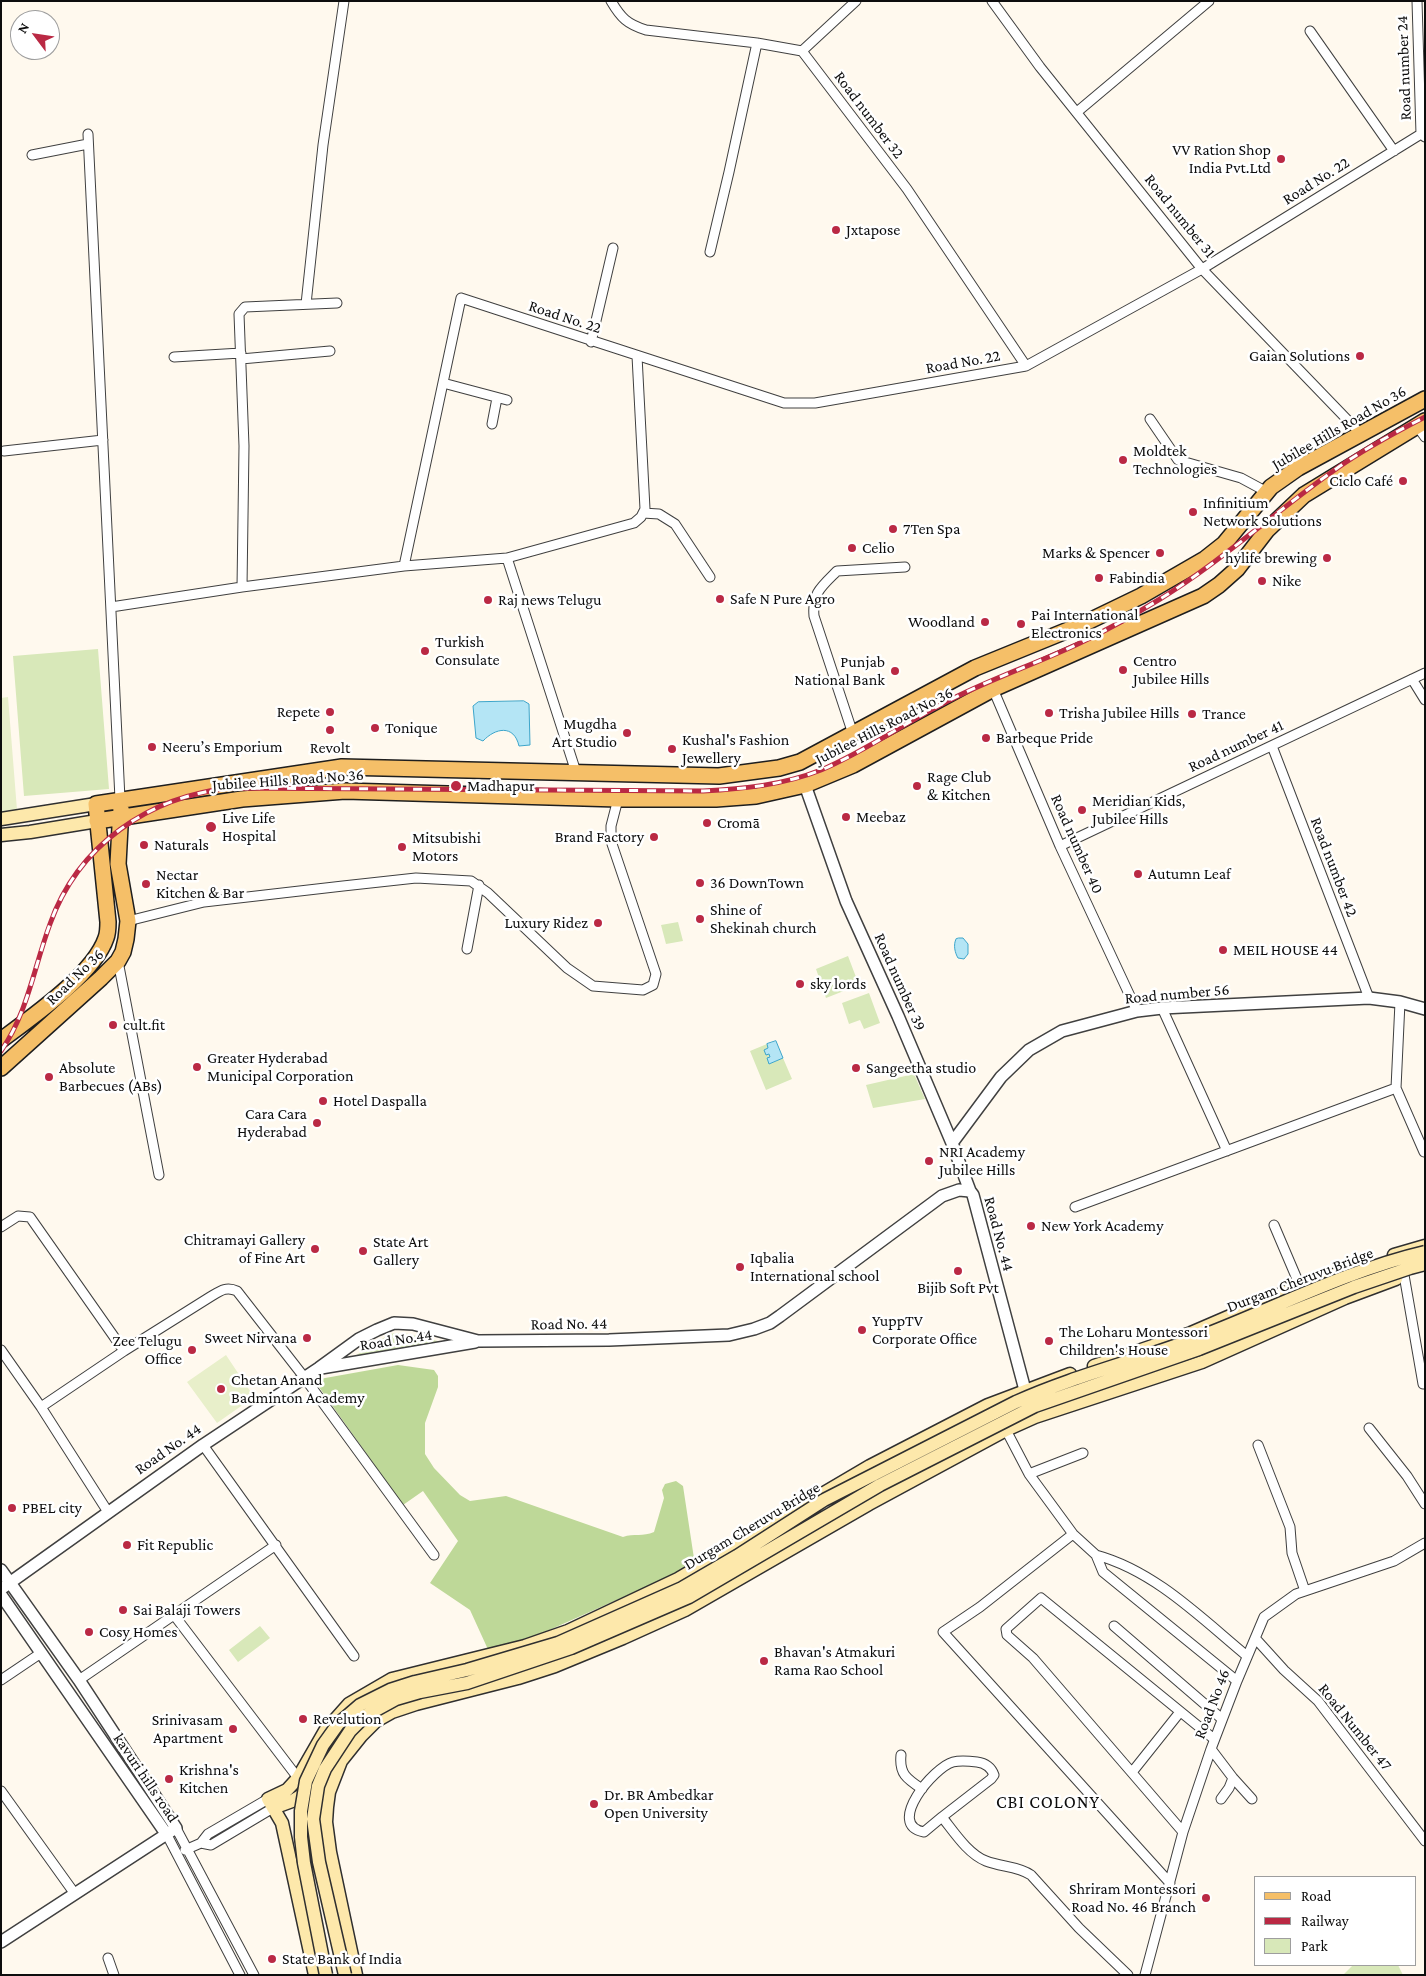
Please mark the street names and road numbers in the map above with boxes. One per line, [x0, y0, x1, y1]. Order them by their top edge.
street label: Road number 24 [1393, 15, 1415, 121]
street label: Road number 32 [830, 68, 908, 162]
street label: Road No. 22 [1279, 153, 1353, 209]
street label: Road number 31 [1140, 170, 1220, 262]
street label: Road No. 22 [526, 296, 604, 338]
street label: Road No. 22 [924, 346, 1002, 378]
street label: Jubilee Hills Road No 36 [1268, 382, 1410, 474]
street label: Jubilee Hills Road No 36 [812, 683, 956, 769]
street label: Road number 41 [1185, 716, 1287, 776]
street label: Jubilee Hills Road No 36 [212, 765, 364, 795]
street label: Road number 40 [1047, 791, 1107, 897]
street label: Road number 42 [1306, 815, 1362, 919]
street label: Road number 39 [870, 930, 930, 1034]
street label: Road No 36 [42, 945, 108, 1009]
street label: Road number 56 [1124, 980, 1230, 1008]
street label: Road No. 44 [980, 1195, 1018, 1273]
street label: Durgam Cheruvu Bridge [1224, 1243, 1376, 1317]
street label: Road No. 44 [531, 1314, 607, 1334]
street label: Road No.44 [358, 1325, 434, 1355]
street label: Road No. 44 [131, 1419, 205, 1479]
street label: Durgam Cheruvu Bridge [680, 1478, 824, 1574]
street label: Road No 46 [1190, 1666, 1234, 1742]
street label: Road Number 47 [1314, 1680, 1396, 1774]
street label: kavuri hills road [109, 1730, 183, 1826]

